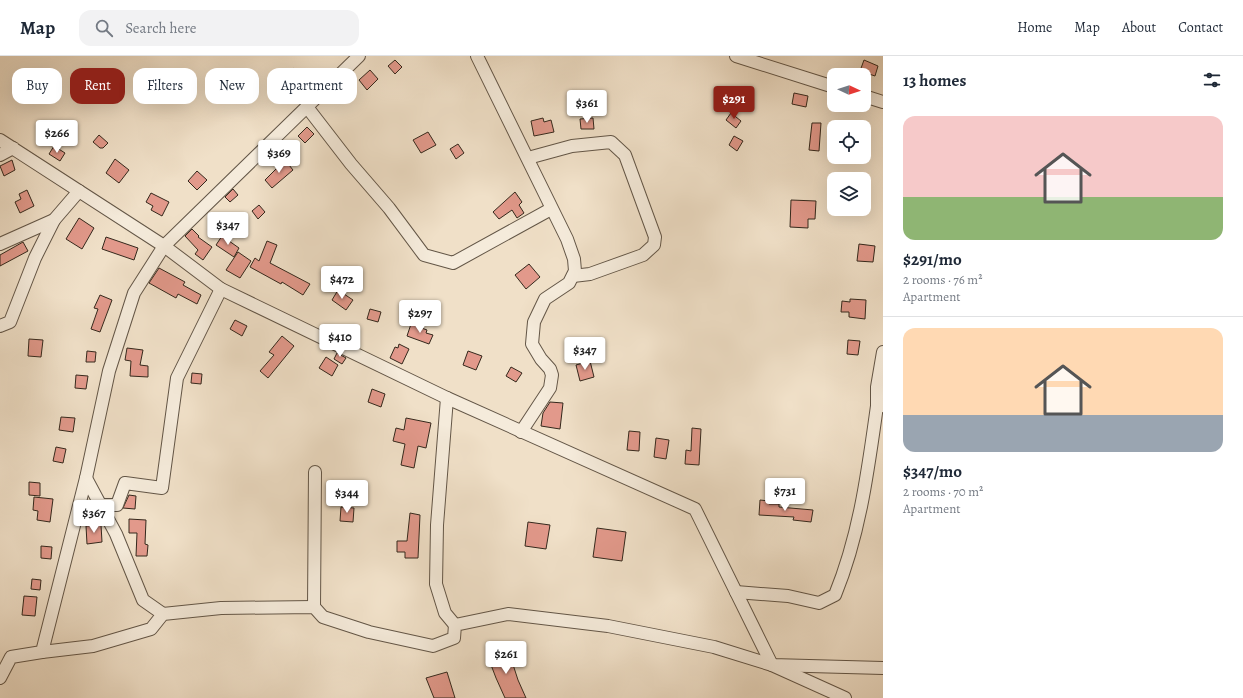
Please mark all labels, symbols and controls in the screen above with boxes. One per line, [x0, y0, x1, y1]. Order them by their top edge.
search box [79, 10, 359, 46]
text: Map [20, 15, 55, 41]
icon: search [93, 17, 115, 39]
text: Search here [125, 18, 197, 38]
text: Home [1017, 18, 1052, 37]
text: Map [1074, 18, 1100, 37]
text: About [1122, 18, 1156, 37]
text: Contact [1178, 18, 1223, 37]
chip: Buy [12, 68, 62, 104]
chip: Rent [70, 68, 125, 104]
chip: Filters [133, 68, 197, 104]
chip: New [205, 68, 259, 104]
chip: Apartment [267, 68, 357, 104]
north arrow [827, 68, 871, 112]
map controls [827, 68, 871, 216]
text: 13 homes [903, 69, 966, 92]
icon: filters [1201, 69, 1223, 91]
pin: $291 [710, 86, 758, 120]
pin: $361 [563, 90, 611, 124]
text: $291 [722, 90, 746, 107]
text: $361 [576, 94, 598, 111]
pin: $266 [33, 120, 81, 154]
button: locate [827, 120, 871, 164]
text: $266 [45, 124, 69, 141]
pin: $369 [255, 140, 303, 174]
icon: home [1027, 142, 1099, 214]
text: $369 [267, 144, 291, 161]
button: layers [827, 172, 871, 216]
pin: $347 [204, 212, 252, 246]
text: $347 [216, 216, 240, 233]
text: $291/mo [903, 248, 962, 271]
pin: $472 [318, 266, 366, 300]
text: $472 [330, 270, 354, 287]
text: 2 rooms · 76 m² [903, 271, 982, 288]
text: Apartment [903, 288, 961, 305]
pin: $297 [396, 300, 444, 334]
text: $297 [408, 304, 432, 321]
pin: $410 [316, 324, 364, 358]
text: $410 [328, 328, 352, 345]
pin: $347 [561, 337, 609, 371]
text: $347 [573, 341, 597, 358]
icon: home [1027, 354, 1099, 426]
text: $347/mo [903, 460, 962, 483]
pin: $731 [761, 478, 809, 512]
pin: $344 [323, 480, 371, 514]
text: $731 [774, 482, 796, 499]
text: 2 rooms · 70 m² [903, 483, 983, 500]
text: $344 [335, 484, 359, 501]
pin: $367 [70, 500, 118, 534]
text: Apartment [903, 500, 961, 517]
text: $367 [82, 504, 106, 521]
pin: $261 [482, 641, 530, 675]
text: $261 [494, 645, 518, 662]

